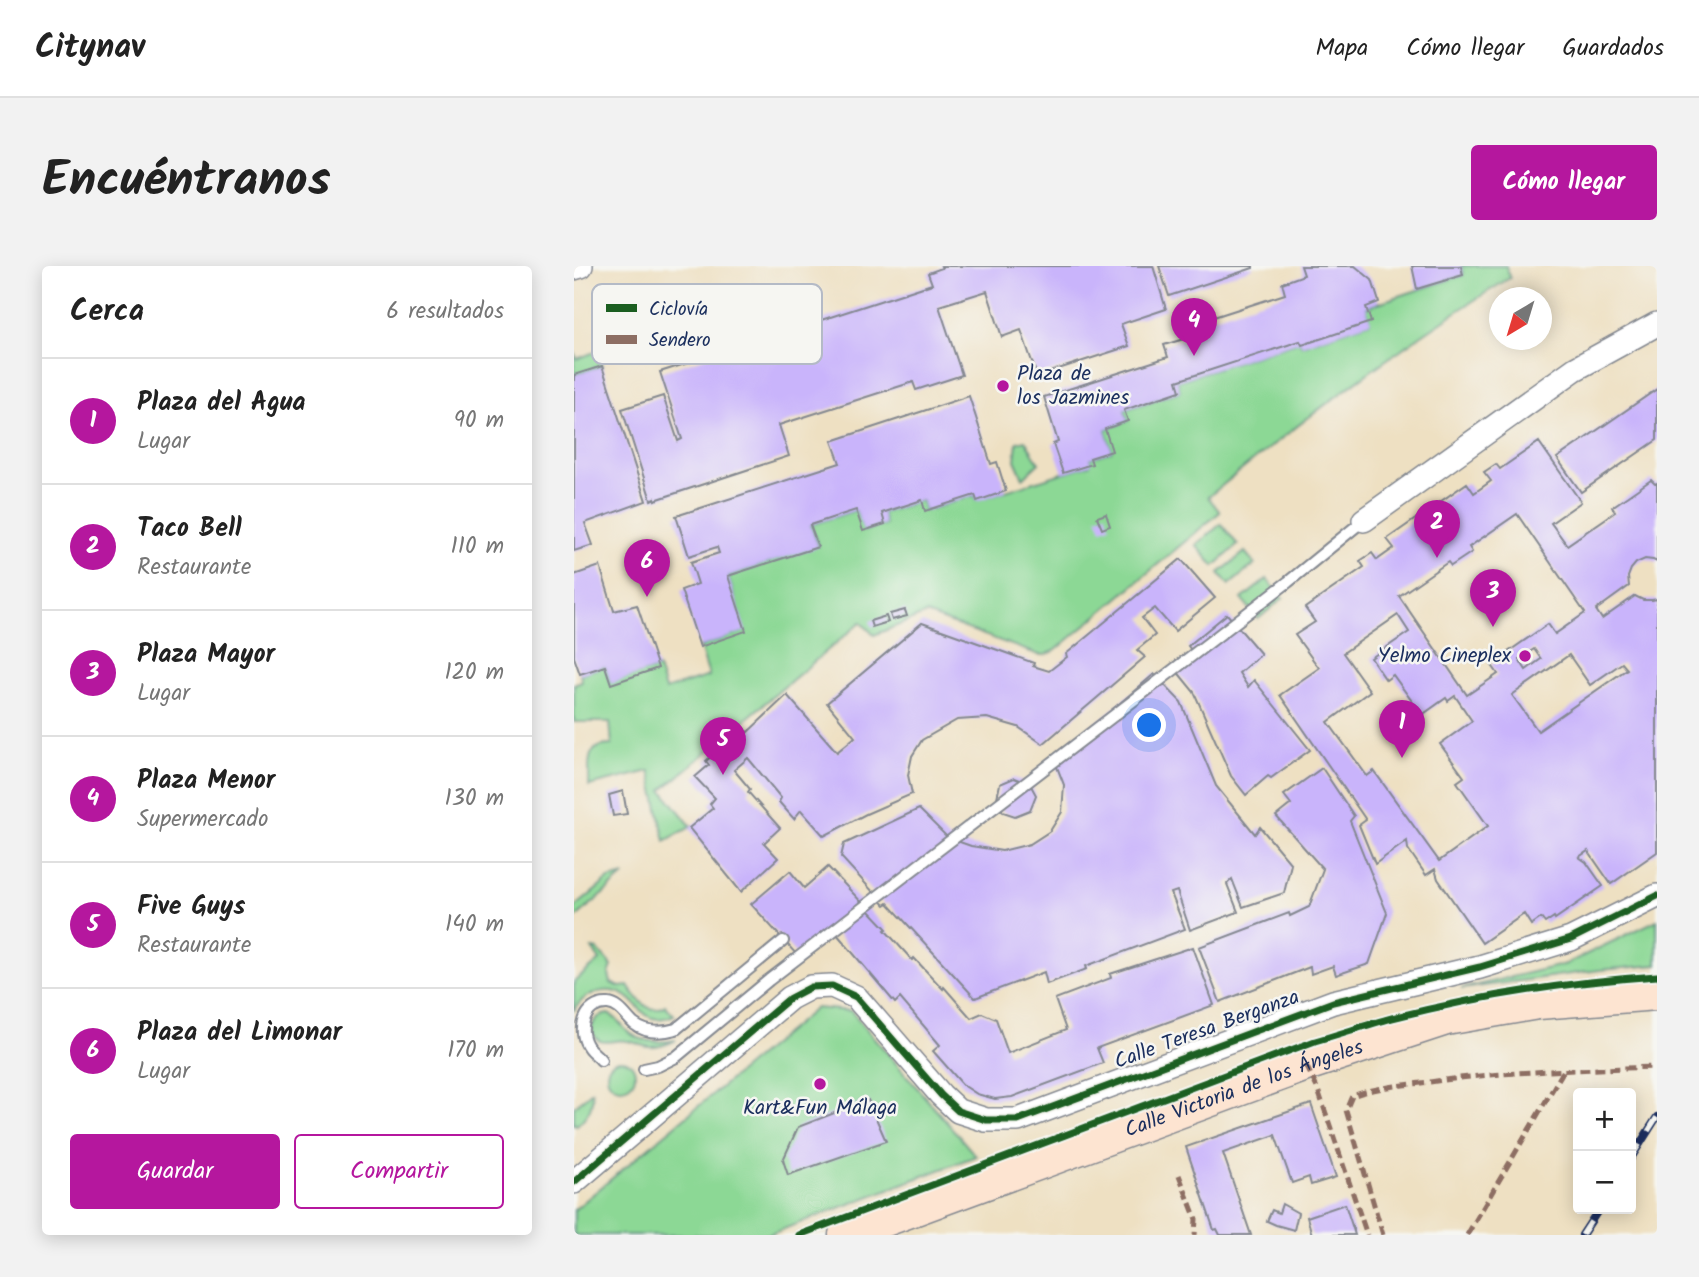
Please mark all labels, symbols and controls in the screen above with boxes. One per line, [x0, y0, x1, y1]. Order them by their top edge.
text: Citynav [35, 22, 145, 75]
text: Mapa [1315, 29, 1368, 68]
text: Cómo llegar [1406, 29, 1524, 68]
text: Guardados [1562, 29, 1664, 68]
text: Encuéntranos [42, 143, 331, 221]
button: Cómo llegar [1471, 145, 1657, 220]
legend [592, 284, 822, 364]
north arrow [1489, 287, 1552, 350]
text: Cerca [70, 288, 144, 336]
text: 6 resultados [386, 294, 504, 330]
text: Ciclovía [649, 295, 708, 325]
pin: 4 [1171, 298, 1217, 356]
text: Sendero [649, 326, 711, 356]
place label: Plaza de los Jazmines [1017, 358, 1129, 415]
marker: Plaza de los Jazmines [995, 378, 1011, 394]
text: Plaza del Agua [137, 382, 306, 424]
text: 1 [90, 403, 96, 439]
text: 90 m [454, 403, 504, 439]
text: Lugar [137, 424, 190, 460]
pin: 2 [1414, 500, 1460, 558]
text: Taco Bell [137, 508, 242, 550]
text: 2 [86, 529, 100, 565]
text: 110 m [451, 529, 504, 565]
pin: 6 [624, 539, 670, 597]
text: Restaurante [137, 550, 251, 586]
pin: 3 [1470, 569, 1516, 627]
text: Plaza Mayor [137, 634, 275, 676]
place label: Yelmo Cineplex [1378, 640, 1512, 673]
marker: Yelmo Cineplex [1517, 648, 1533, 664]
text: 3 [87, 655, 99, 691]
text: 120 m [444, 655, 504, 691]
text: Lugar [137, 676, 190, 712]
pin: 1 [1379, 700, 1425, 758]
your location [1132, 708, 1166, 742]
pin: 5 [700, 717, 746, 775]
text: Plaza Menor [137, 760, 275, 802]
text: 4 [87, 781, 99, 817]
text: 130 m [445, 781, 504, 817]
text: Supermercado [137, 802, 268, 838]
text: Five Guys [137, 886, 245, 928]
text: 5 [87, 907, 99, 943]
text: 140 m [445, 907, 504, 943]
text: Restaurante [137, 928, 251, 964]
street label: Calle Teresa Berganza [1110, 981, 1304, 1079]
text: Plaza del Limonar [137, 1012, 342, 1054]
street label: Calle Victoria de los Ángeles [1120, 1031, 1368, 1147]
text: 6 [87, 1033, 99, 1069]
text: 170 m [447, 1033, 504, 1069]
text: Lugar [137, 1054, 190, 1090]
marker: Kart&Fun Málaga [812, 1076, 828, 1092]
map controls [1573, 1088, 1636, 1214]
button: + [1573, 1088, 1636, 1151]
place label: Kart&Fun Málaga [743, 1092, 897, 1125]
button: Guardar [70, 1134, 280, 1209]
button: Compartir [294, 1134, 504, 1209]
button: − [1573, 1151, 1636, 1214]

